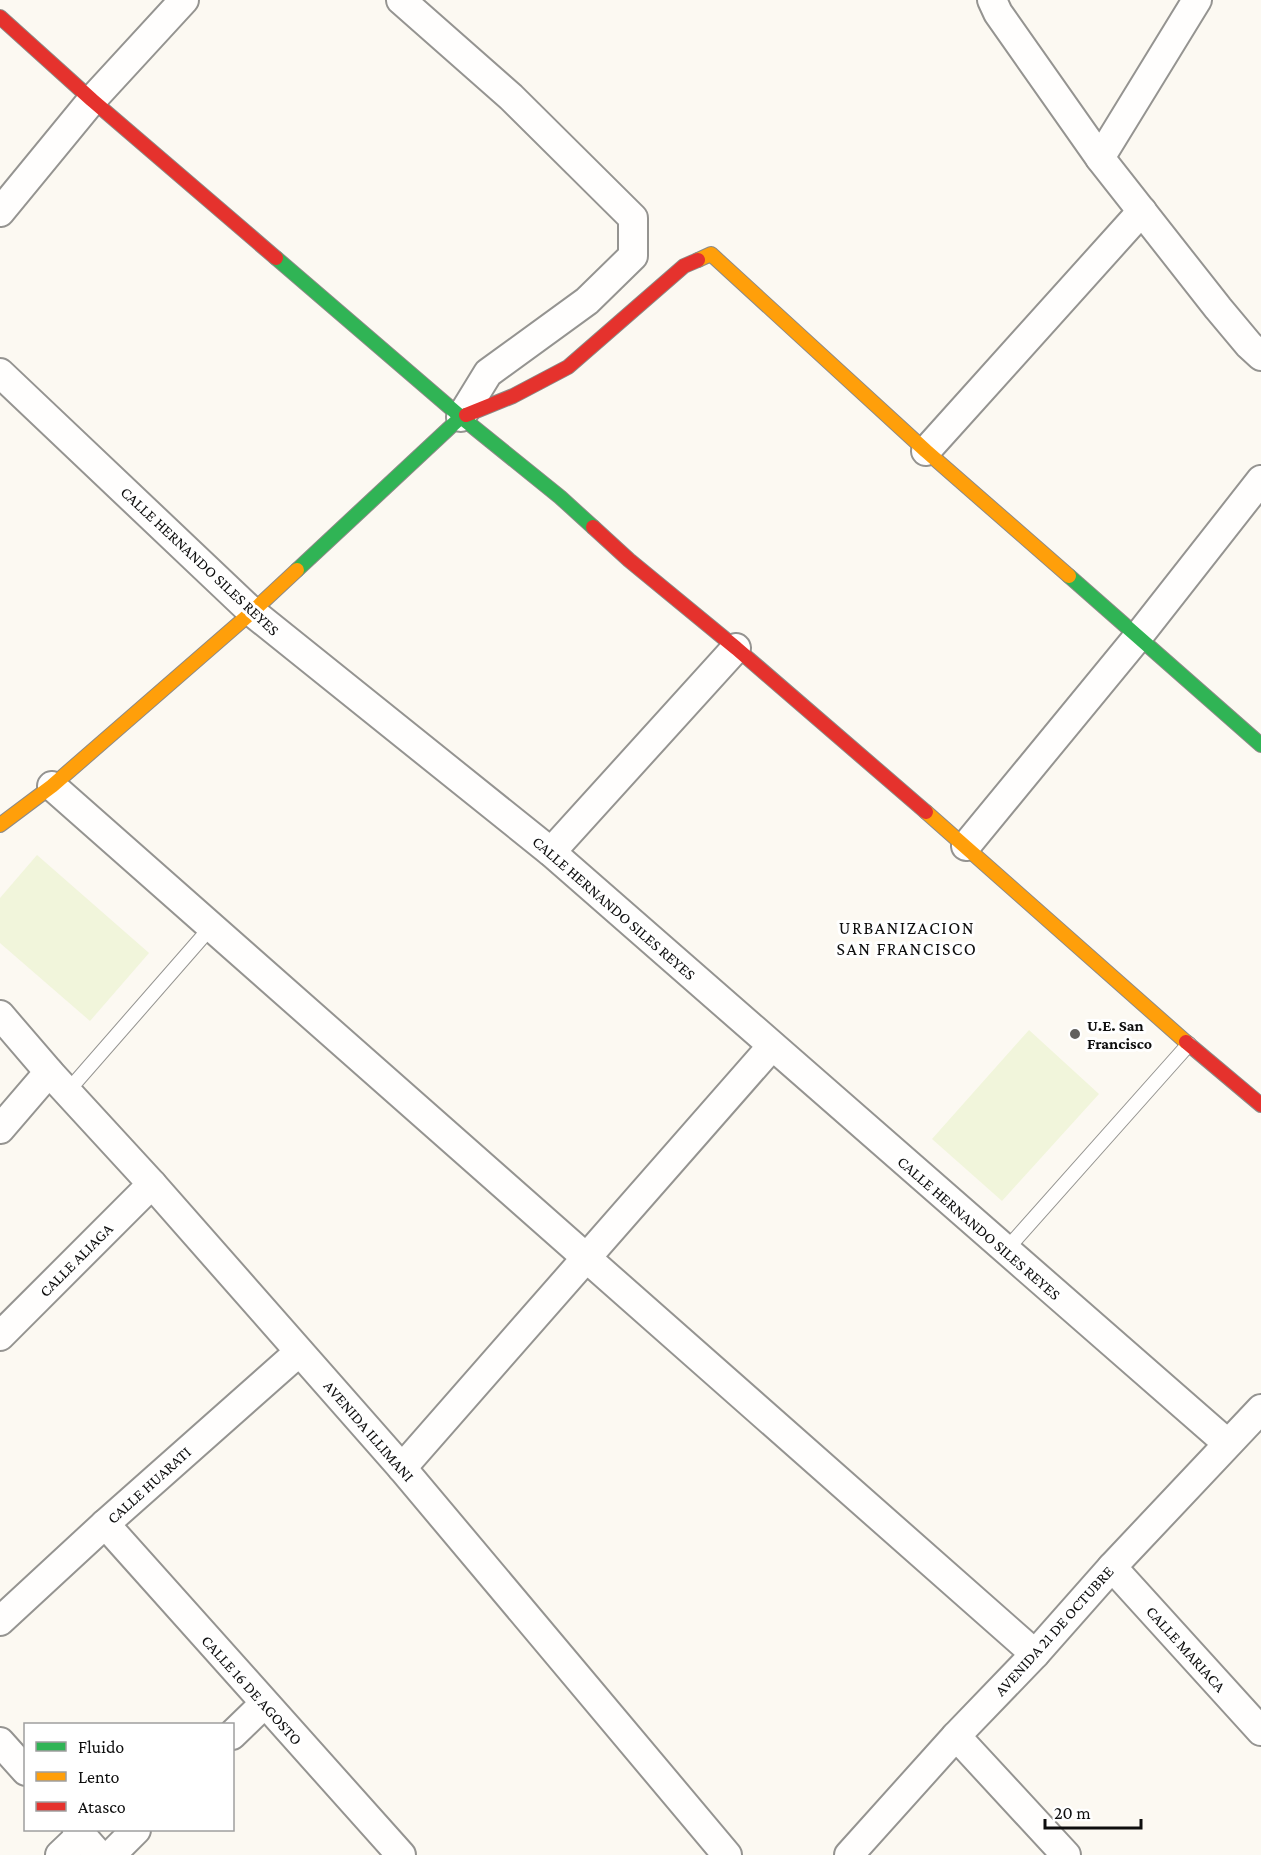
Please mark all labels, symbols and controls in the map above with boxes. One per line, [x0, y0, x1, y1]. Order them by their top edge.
street label: CALLE HERNANDO SILES REYES [117, 483, 283, 639]
street label: CALLE HERNANDO SILES REYES [529, 833, 699, 983]
district label: URBANIZACION SAN FRANCISCO [837, 918, 977, 959]
place label: U.E. San Francisco [1087, 1017, 1152, 1052]
marker: U.E. San Francisco [1068, 1027, 1082, 1041]
street label: CALLE HERNANDO SILES REYES [894, 1153, 1064, 1303]
street label: CALLE ALIAGA [36, 1219, 117, 1300]
street label: AVENIDA ILLIMANI [321, 1377, 418, 1485]
street label: CALLE HUARATI [104, 1443, 194, 1527]
street label: AVENIDA 21 DE OCTUBRE [991, 1562, 1117, 1699]
street label: CALLE MARIACA [1143, 1603, 1230, 1696]
street label: CALLE 16 DE AGOSTO [198, 1632, 306, 1748]
legend [24, 1723, 234, 1831]
text: Fluido [78, 1737, 124, 1757]
text: Lento [78, 1767, 119, 1787]
scale bar [1045, 1792, 1141, 1830]
text: Atasco [78, 1797, 126, 1817]
text: 20 m [1054, 1803, 1091, 1823]

